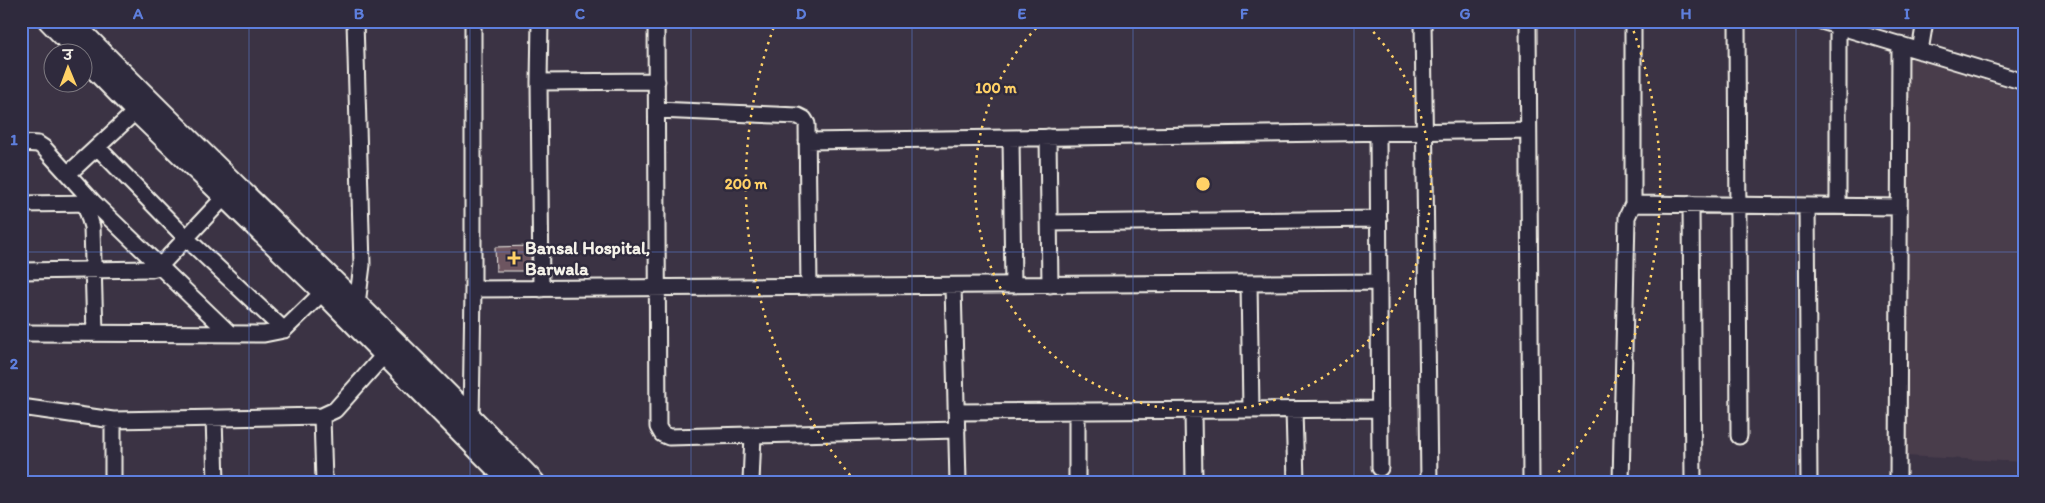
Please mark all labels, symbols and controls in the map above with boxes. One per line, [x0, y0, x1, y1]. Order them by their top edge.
text: A [132, 4, 144, 23]
text: B [354, 4, 365, 23]
text: C [575, 4, 586, 23]
text: D [796, 4, 807, 23]
text: E [1018, 4, 1027, 23]
text: F [1240, 4, 1249, 23]
text: G [1459, 4, 1471, 23]
text: H [1680, 4, 1692, 23]
text: I [1904, 4, 1910, 23]
north arrow [42, 42, 92, 92]
text: उ [61, 47, 74, 64]
text: 100 m [975, 79, 1017, 97]
text: 1 [10, 130, 18, 149]
text: 200 m [725, 175, 768, 193]
centre of rings [1194, 175, 1212, 193]
place label: Bansal Hospital, Barwala [525, 237, 650, 280]
marker: Bansal Hospital, Barwala [507, 251, 521, 265]
text: 2 [10, 354, 19, 373]

